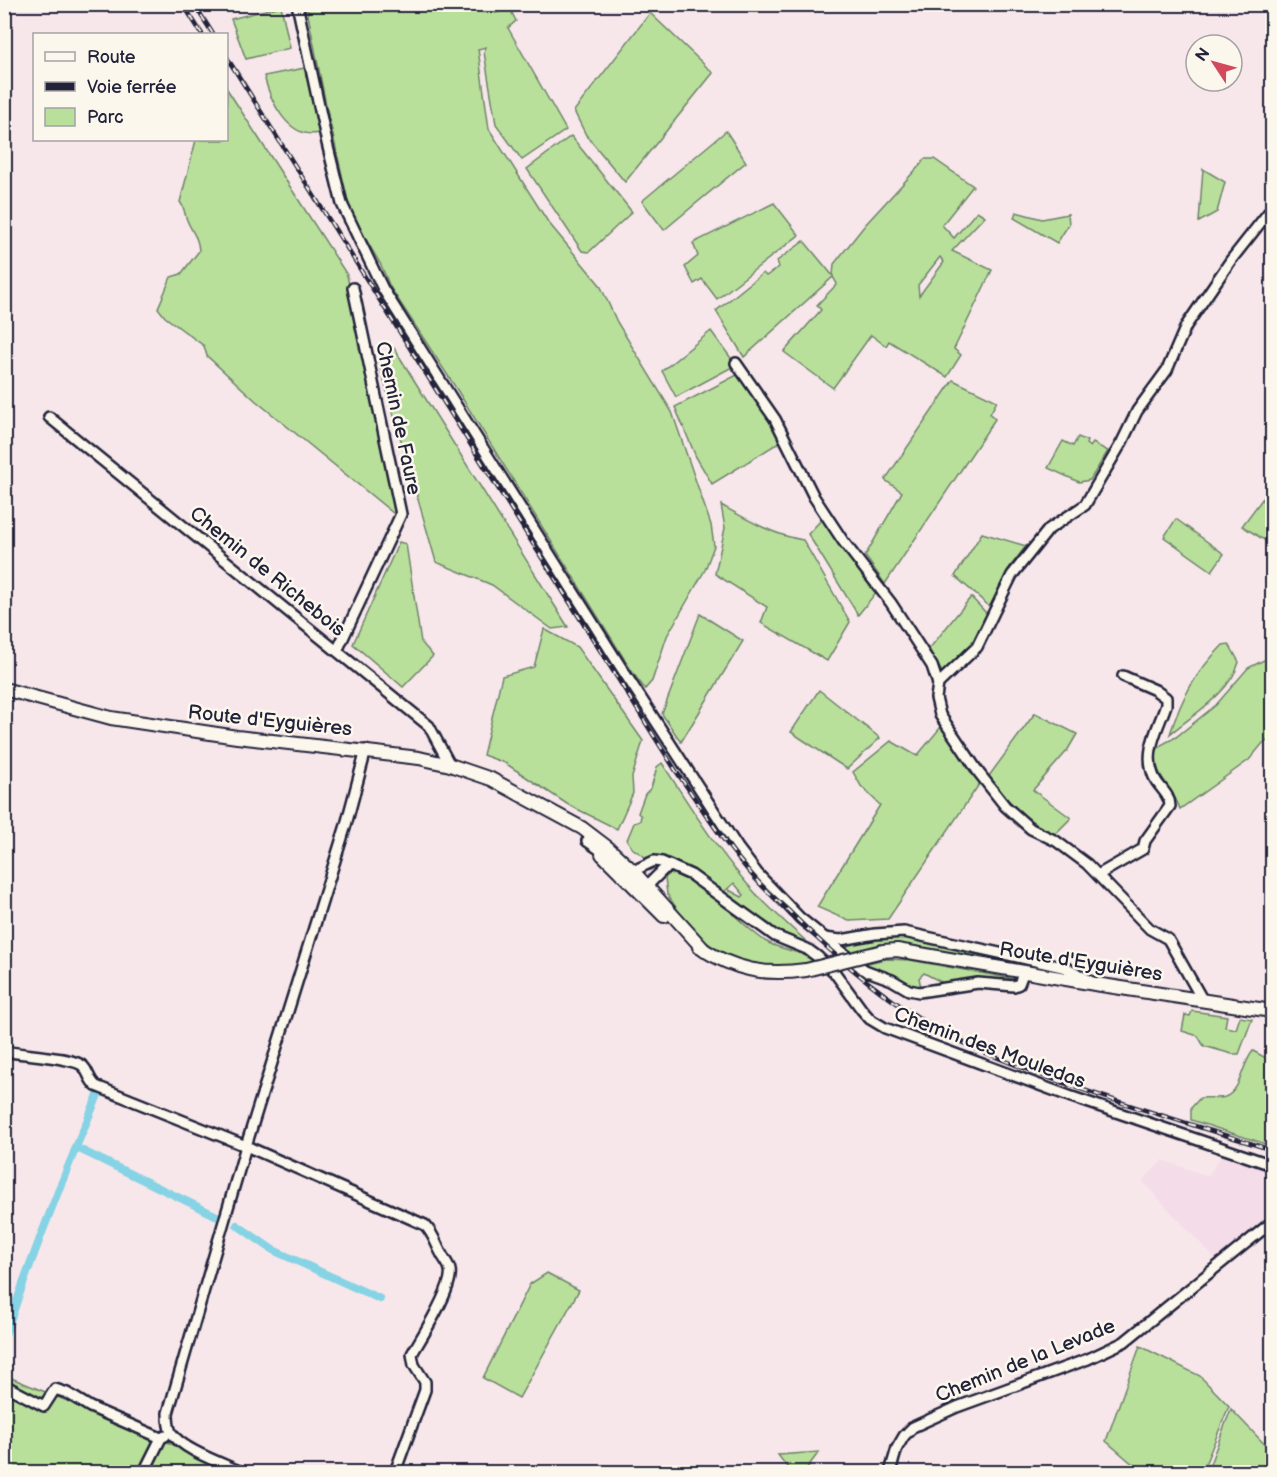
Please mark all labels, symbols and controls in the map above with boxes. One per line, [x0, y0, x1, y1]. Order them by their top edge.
legend [33, 33, 228, 141]
north arrow [1184, 33, 1244, 93]
text: N [1192, 45, 1214, 66]
text: Route [87, 47, 136, 68]
text: Voie ferrée [87, 77, 177, 98]
text: Parc [87, 107, 124, 128]
street label: Chemin de Faure [370, 339, 426, 497]
street label: Chemin de Richebois [185, 502, 350, 642]
street label: Route d'Eyguières [187, 700, 353, 742]
street label: Route d'Eyguières [998, 937, 1164, 987]
street label: Chemin des Mouledas [891, 1002, 1089, 1094]
street label: Chemin de la Levade [932, 1314, 1119, 1408]

